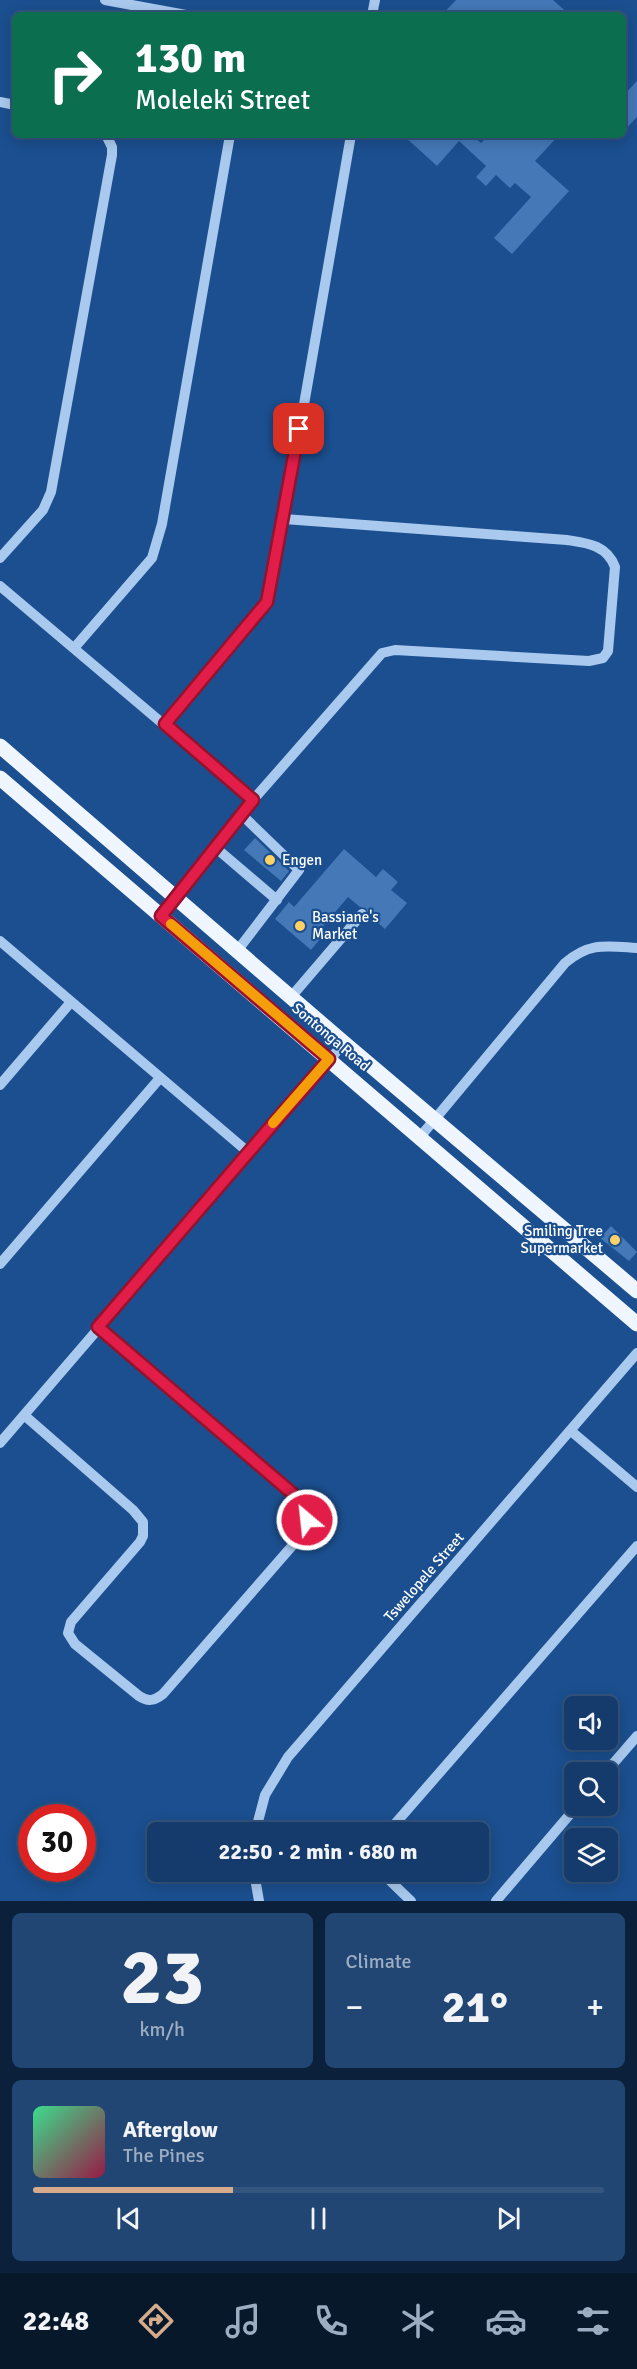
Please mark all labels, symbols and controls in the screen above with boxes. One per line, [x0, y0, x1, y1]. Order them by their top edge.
text: 130 m [135, 33, 246, 84]
icon: right [36, 36, 114, 114]
text: Moleleki Street [135, 84, 310, 117]
pin [273, 403, 324, 454]
icon: arrive [282, 412, 315, 445]
place label: Engen [282, 851, 322, 869]
marker: Engen [263, 853, 277, 867]
place label: Bassiane's Market [312, 908, 379, 943]
marker: Bassiane's Market [293, 919, 307, 933]
street label: Sontonga Road [288, 999, 374, 1075]
place label: Smiling Tree Supermarket [520, 1222, 603, 1257]
marker: Smiling Tree Supermarket [608, 1233, 622, 1247]
position arrow [275, 1488, 339, 1552]
street label: Tswelopele Street [380, 1529, 468, 1625]
map controls [564, 1696, 618, 1882]
button: sound [564, 1696, 618, 1750]
button: search [564, 1762, 618, 1816]
speed limit sign: 30 [18, 1804, 96, 1882]
button: layers [564, 1828, 618, 1882]
text: 22:50 · 2 min · 680 m [218, 1838, 418, 1865]
text: 23 [120, 1930, 204, 2026]
text: Climate [346, 1949, 411, 1974]
text: 21° [441, 1980, 508, 2035]
text: − [346, 1987, 363, 2028]
text: + [586, 1987, 604, 2028]
text: km/h [140, 2017, 185, 2042]
text: Afterglow [123, 2116, 218, 2143]
text: The Pines [123, 2143, 205, 2168]
icon: previous [112, 2202, 145, 2235]
icon: pause [302, 2202, 335, 2235]
icon: next [492, 2202, 525, 2235]
icon: directions [135, 2300, 177, 2342]
icon: music [222, 2300, 264, 2342]
icon: phone [310, 2300, 352, 2342]
icon: climate [397, 2300, 439, 2342]
icon: car [485, 2300, 527, 2342]
icon: filters [572, 2300, 614, 2342]
text: 22:48 [23, 2305, 89, 2338]

